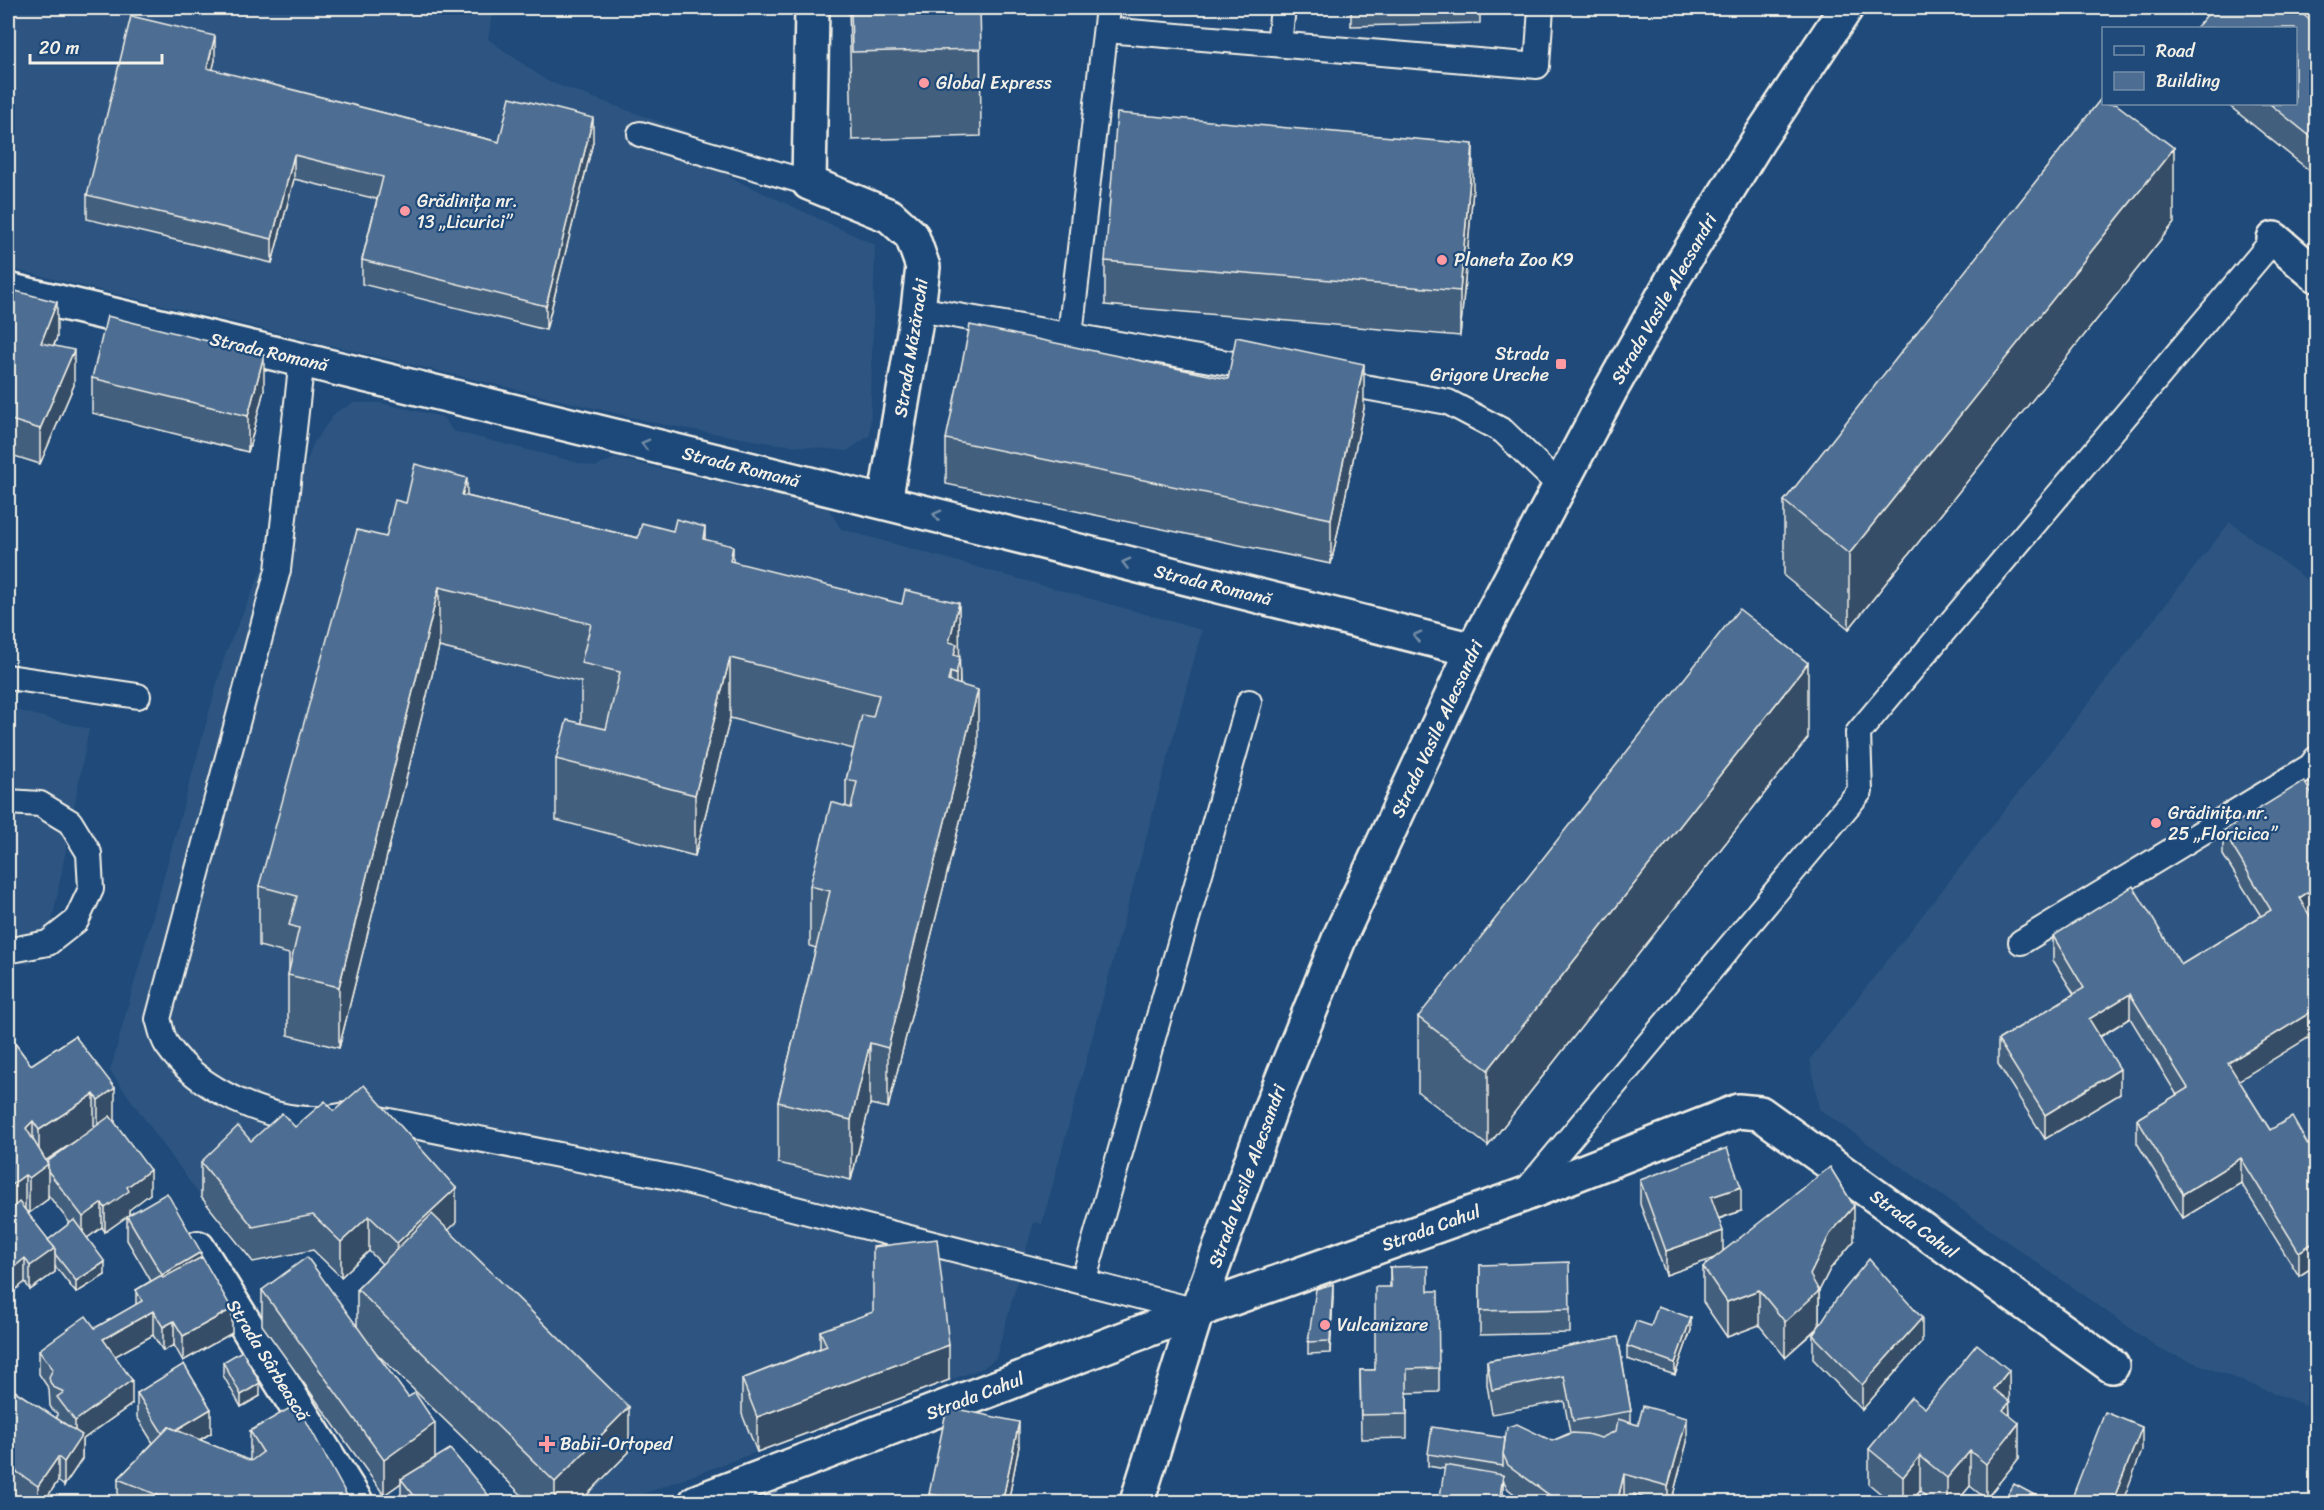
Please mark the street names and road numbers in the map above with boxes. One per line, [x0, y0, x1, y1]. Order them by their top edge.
street label: Strada Vasile Alecsandri [1602, 207, 1727, 391]
street label: Strada Măzărachi [884, 275, 938, 420]
street label: Strada Romană [207, 323, 332, 381]
street label: Strada Romană [679, 437, 804, 497]
street label: Strada Romană [1151, 555, 1276, 615]
street label: Strada Vasile Alecsandri [1382, 634, 1493, 823]
street label: Strada Vasile Alecsandri [1199, 1079, 1295, 1272]
street label: Strada Cahul [1863, 1181, 1966, 1268]
street label: Strada Cahul [1377, 1195, 1486, 1261]
street label: Strada Sârbească [218, 1292, 319, 1428]
street label: Strada Cahul [921, 1362, 1030, 1429]

